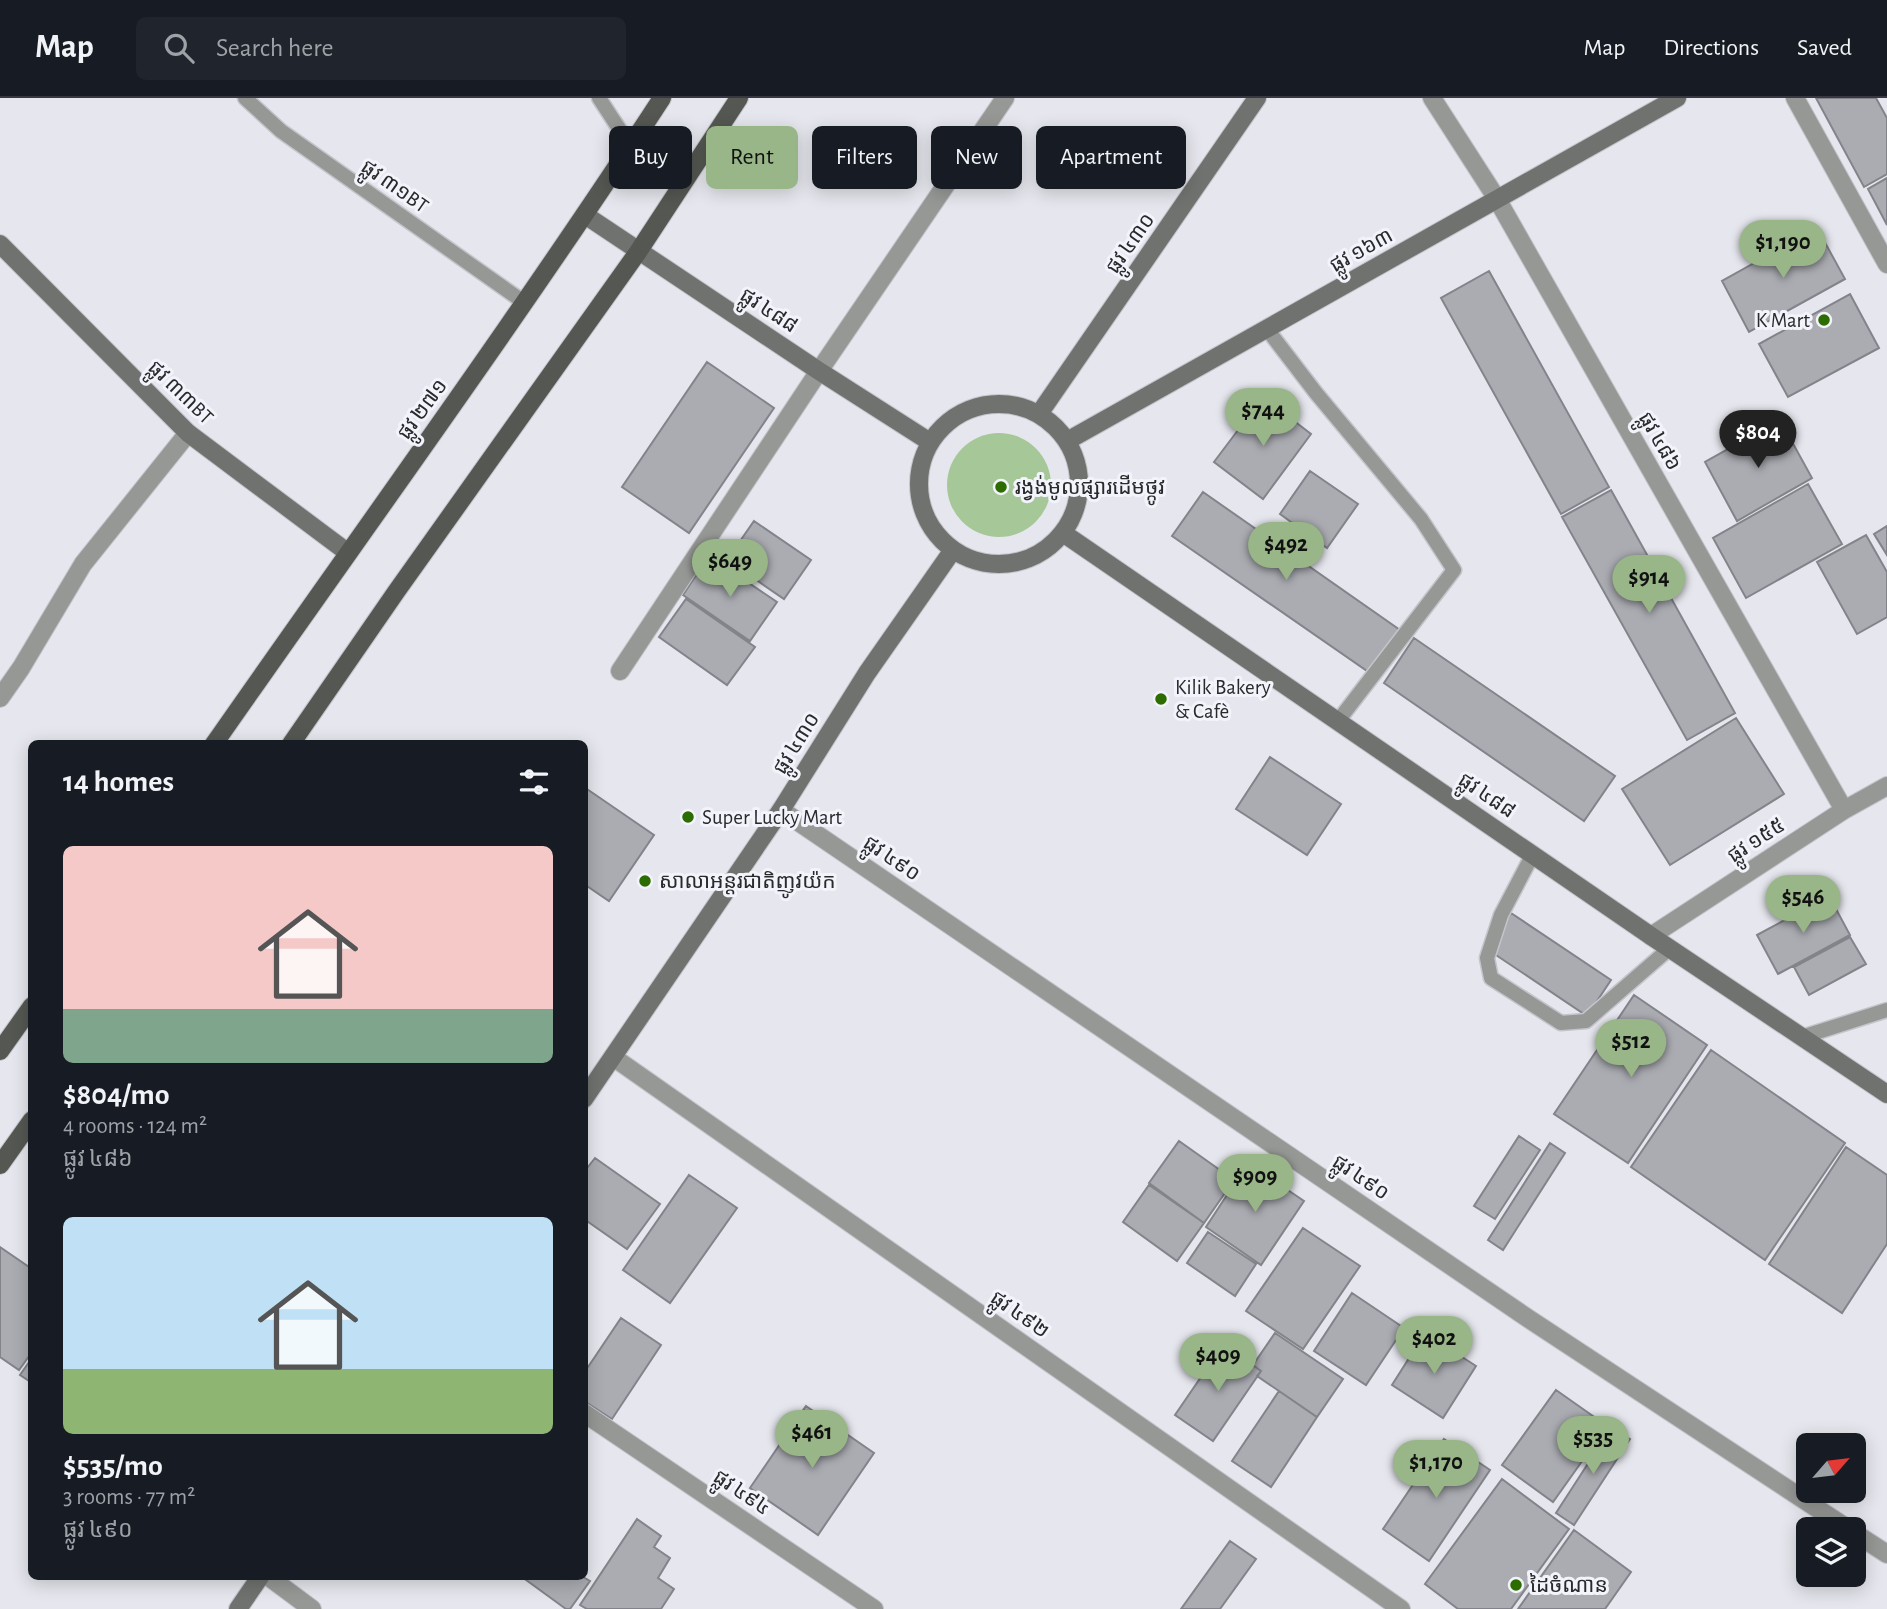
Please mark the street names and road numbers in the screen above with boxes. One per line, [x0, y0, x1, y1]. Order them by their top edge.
street label: ផ្លូវ ៣១BT [353, 156, 432, 224]
street label: ផ្លូវ ៤៣០ [1102, 209, 1165, 282]
street label: ផ្លូវ ១៦៣ [1326, 225, 1400, 283]
street label: ផ្លូវ ៤៨៨ [732, 284, 801, 343]
street label: ផ្លូវ ៣៣BT [138, 357, 217, 434]
street label: ផ្លូវ ២៧១ [394, 375, 458, 448]
street label: ផ្លូវ ៤៨៦ [1627, 408, 1685, 478]
street label: ផ្លូវ ៤៣០ [769, 709, 830, 782]
street label: ផ្លូវ ៤៨៨ [1450, 769, 1519, 829]
street label: ផ្លូវ ១៥៥ [1724, 814, 1793, 873]
street label: ផ្លូវ ៤៩០ [855, 832, 924, 892]
street label: ផ្លូវ ៤៩០ [1324, 1151, 1393, 1211]
street label: ផ្លូវ ៤៩២ [982, 1287, 1053, 1349]
street label: ផ្លូវ ៤៩៤ [705, 1466, 774, 1526]

